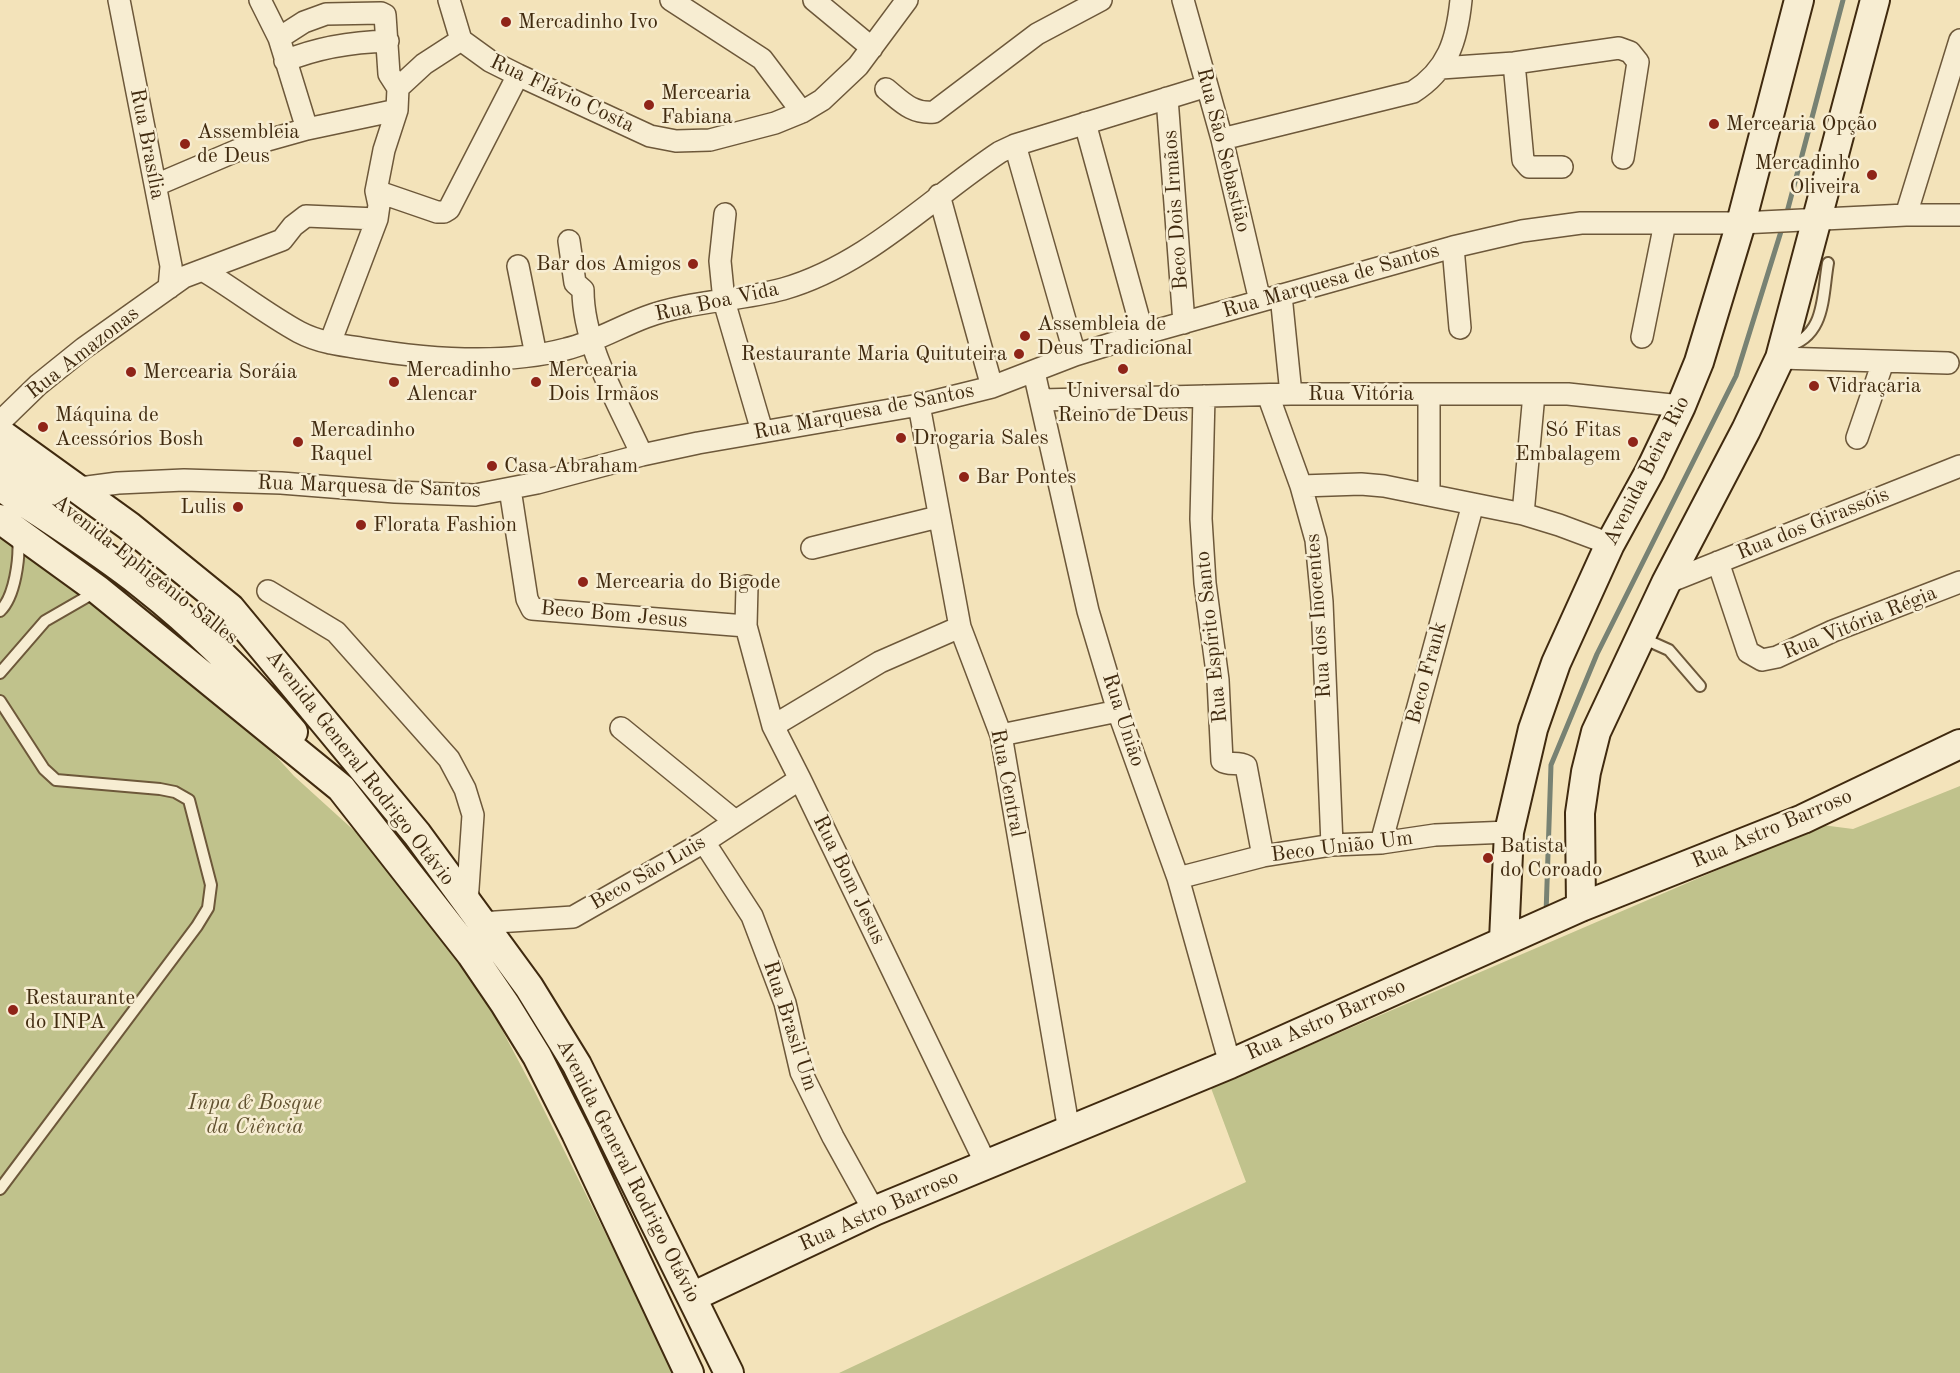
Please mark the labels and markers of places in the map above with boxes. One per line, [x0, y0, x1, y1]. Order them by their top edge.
place label: Mercadinho Ivo [518, 9, 658, 35]
marker: Mercadinho Ivo [499, 15, 513, 29]
place label: Mercearia Fabiana [661, 80, 751, 130]
marker: Mercearia Fabiana [642, 98, 656, 112]
place label: Mercearia Opção [1726, 111, 1877, 137]
marker: Mercearia Opção [1707, 117, 1721, 131]
place label: Assembleia de Deus [197, 119, 300, 169]
marker: Assembleia de Deus [178, 137, 192, 151]
place label: Mercadinho Oliveira [1755, 150, 1860, 200]
marker: Mercadinho Oliveira [1865, 168, 1879, 182]
place label: Bar dos Amigos [536, 251, 681, 277]
marker: Bar dos Amigos [686, 257, 700, 271]
place label: Assembleia de Deus Tradicional [1037, 311, 1192, 361]
marker: Assembleia de Deus Tradicional [1018, 329, 1032, 343]
place label: Restaurante Maria Quituteira [741, 341, 1007, 367]
marker: Restaurante Maria Quituteira [1012, 347, 1026, 361]
place label: Mercadinho Alencar [406, 357, 511, 407]
place label: Mercearia Dois Irmãos [548, 357, 659, 407]
place label: Mercearia Soráia [143, 359, 297, 385]
marker: Universal do Reino de Deus [1116, 362, 1130, 376]
marker: Mercearia Soráia [124, 365, 138, 379]
place label: Vidraçaria [1826, 373, 1921, 399]
marker: Mercadinho Alencar [387, 375, 401, 389]
marker: Mercearia Dois Irmãos [529, 375, 543, 389]
place label: Universal do Reino de Deus [1058, 378, 1188, 428]
marker: Vidraçaria [1807, 379, 1821, 393]
place label: Máquina de Acessórios Bosh [55, 402, 204, 452]
place label: Mercadinho Raquel [310, 417, 415, 467]
place label: Só Fitas Embalagem [1515, 417, 1621, 467]
marker: Máquina de Acessórios Bosh [36, 420, 50, 434]
place label: Drogaria Sales [913, 425, 1048, 451]
marker: Drogaria Sales [894, 431, 908, 445]
marker: Mercadinho Raquel [291, 435, 305, 449]
marker: Só Fitas Embalagem [1626, 435, 1640, 449]
place label: Casa Abraham [504, 453, 638, 479]
marker: Casa Abraham [485, 459, 499, 473]
place label: Bar Pontes [976, 464, 1076, 490]
marker: Bar Pontes [957, 470, 971, 484]
place label: Lulis [180, 494, 226, 520]
marker: Lulis [231, 500, 245, 514]
place label: Florata Fashion [373, 512, 517, 538]
marker: Florata Fashion [354, 518, 368, 532]
place label: Mercearia do Bigode [595, 569, 780, 595]
marker: Mercearia do Bigode [576, 575, 590, 589]
place label: Batista do Coroado [1500, 833, 1603, 883]
marker: Batista do Coroado [1481, 851, 1495, 865]
place label: Restaurante do INPA [25, 985, 135, 1035]
marker: Restaurante do INPA [6, 1003, 20, 1017]

